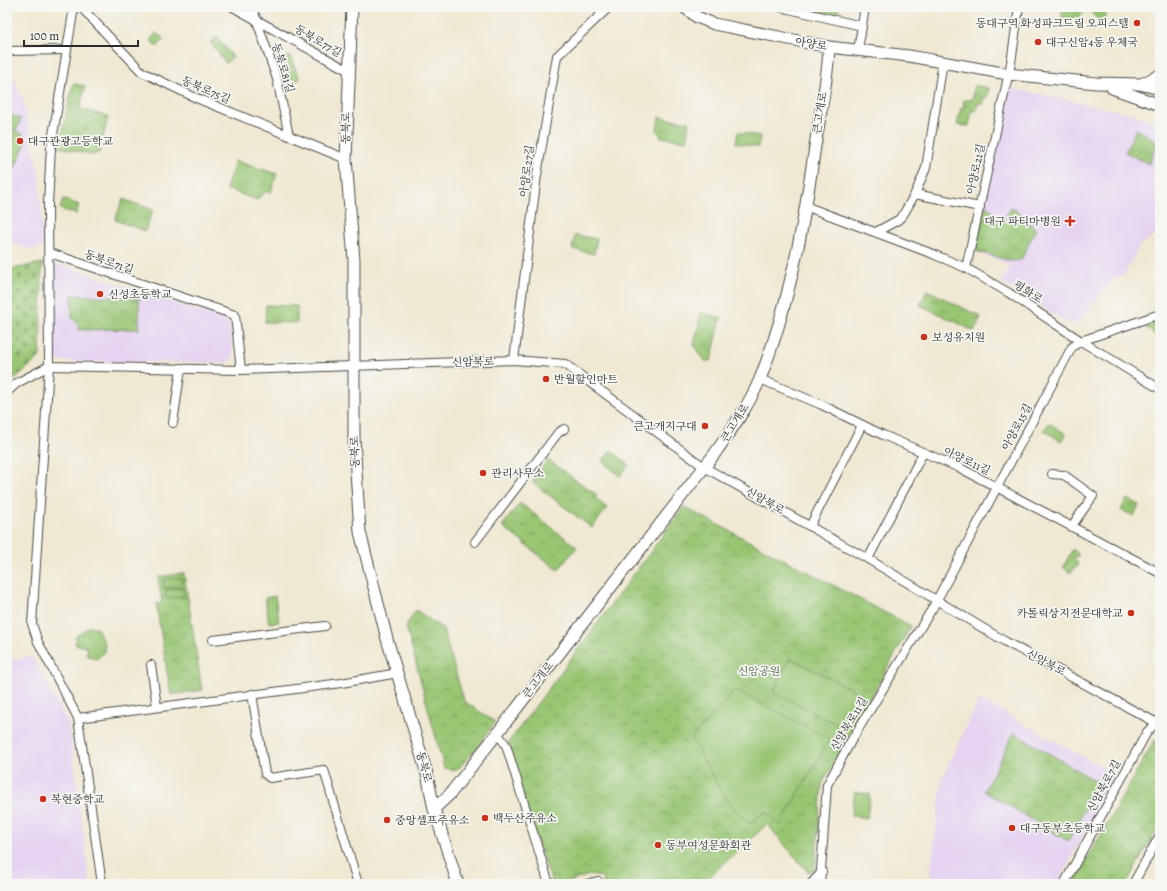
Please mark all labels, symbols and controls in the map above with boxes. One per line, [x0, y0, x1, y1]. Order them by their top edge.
place label: 동대구역 화성파크드림 오피스텔 [976, 16, 1129, 31]
marker: 동대구역 화성파크드림 오피스텔 [1132, 18, 1142, 28]
scale bar [24, 22, 138, 48]
street label: 동북로77길 [292, 22, 344, 60]
text: 100 m [30, 28, 59, 44]
street label: 아양로 [794, 34, 828, 54]
place label: 대구신암4동 우체국 [1046, 35, 1139, 50]
marker: 대구신암4동 우체국 [1033, 37, 1043, 47]
street label: 동북로81길 [268, 41, 298, 95]
street label: 동북로75길 [179, 73, 233, 107]
street label: 큰고개로 [809, 90, 831, 135]
street label: 동북로 [338, 112, 354, 144]
place label: 대구관광고등학교 [28, 134, 113, 149]
marker: 대구관광고등학교 [15, 136, 25, 146]
street label: 아양로21길 [963, 142, 989, 196]
street label: 아양로27길 [516, 144, 538, 198]
place label: 대구 파티마병원 [984, 214, 1061, 229]
marker: 대구 파티마병원 [1064, 215, 1076, 227]
street label: 동북로71길 [82, 247, 136, 277]
street label: 평화로 [1011, 277, 1046, 307]
place label: 신성초등학교 [108, 287, 172, 302]
marker: 신성초등학교 [95, 289, 105, 299]
place label: 보성유치원 [932, 330, 985, 345]
marker: 보성유치원 [919, 332, 929, 342]
street label: 신암북로 [451, 354, 495, 370]
place label: 반월할인마트 [554, 372, 618, 387]
marker: 반월할인마트 [541, 374, 551, 384]
street label: 큰고개로 [717, 401, 753, 445]
street label: 아양로15길 [998, 401, 1036, 453]
place label: 큰고개지구대 [633, 419, 697, 434]
marker: 큰고개지구대 [700, 421, 710, 431]
street label: 동북로 [347, 435, 363, 468]
street label: 아양로11길 [941, 444, 993, 478]
place label: 관리사무소 [491, 466, 545, 481]
marker: 관리사무소 [478, 468, 488, 478]
street label: 신암북로 [743, 484, 787, 518]
place label: 카톨릭상지전문대학교 [1017, 606, 1123, 621]
marker: 카톨릭상지전문대학교 [1126, 608, 1136, 618]
street label: 신암북로 [1024, 646, 1069, 680]
street label: 큰고개로 [519, 658, 557, 701]
park label: 신암공원 [738, 664, 780, 679]
street label: 신암북로11길 [827, 694, 871, 754]
street label: 동북로 [413, 750, 435, 785]
street label: 신암북로7길 [1084, 757, 1124, 815]
place label: 복현중학교 [51, 792, 105, 807]
marker: 복현중학교 [38, 794, 48, 804]
place label: 백두산주유소 [493, 811, 557, 826]
place label: 중앙셀프주유소 [395, 813, 470, 828]
marker: 백두산주유소 [480, 813, 490, 823]
marker: 중앙셀프주유소 [382, 815, 392, 825]
place label: 대구동부초등학교 [1020, 821, 1105, 836]
marker: 대구동부초등학교 [1007, 823, 1017, 833]
place label: 동부여성문화회관 [666, 838, 751, 853]
marker: 동부여성문화회관 [653, 840, 663, 850]

